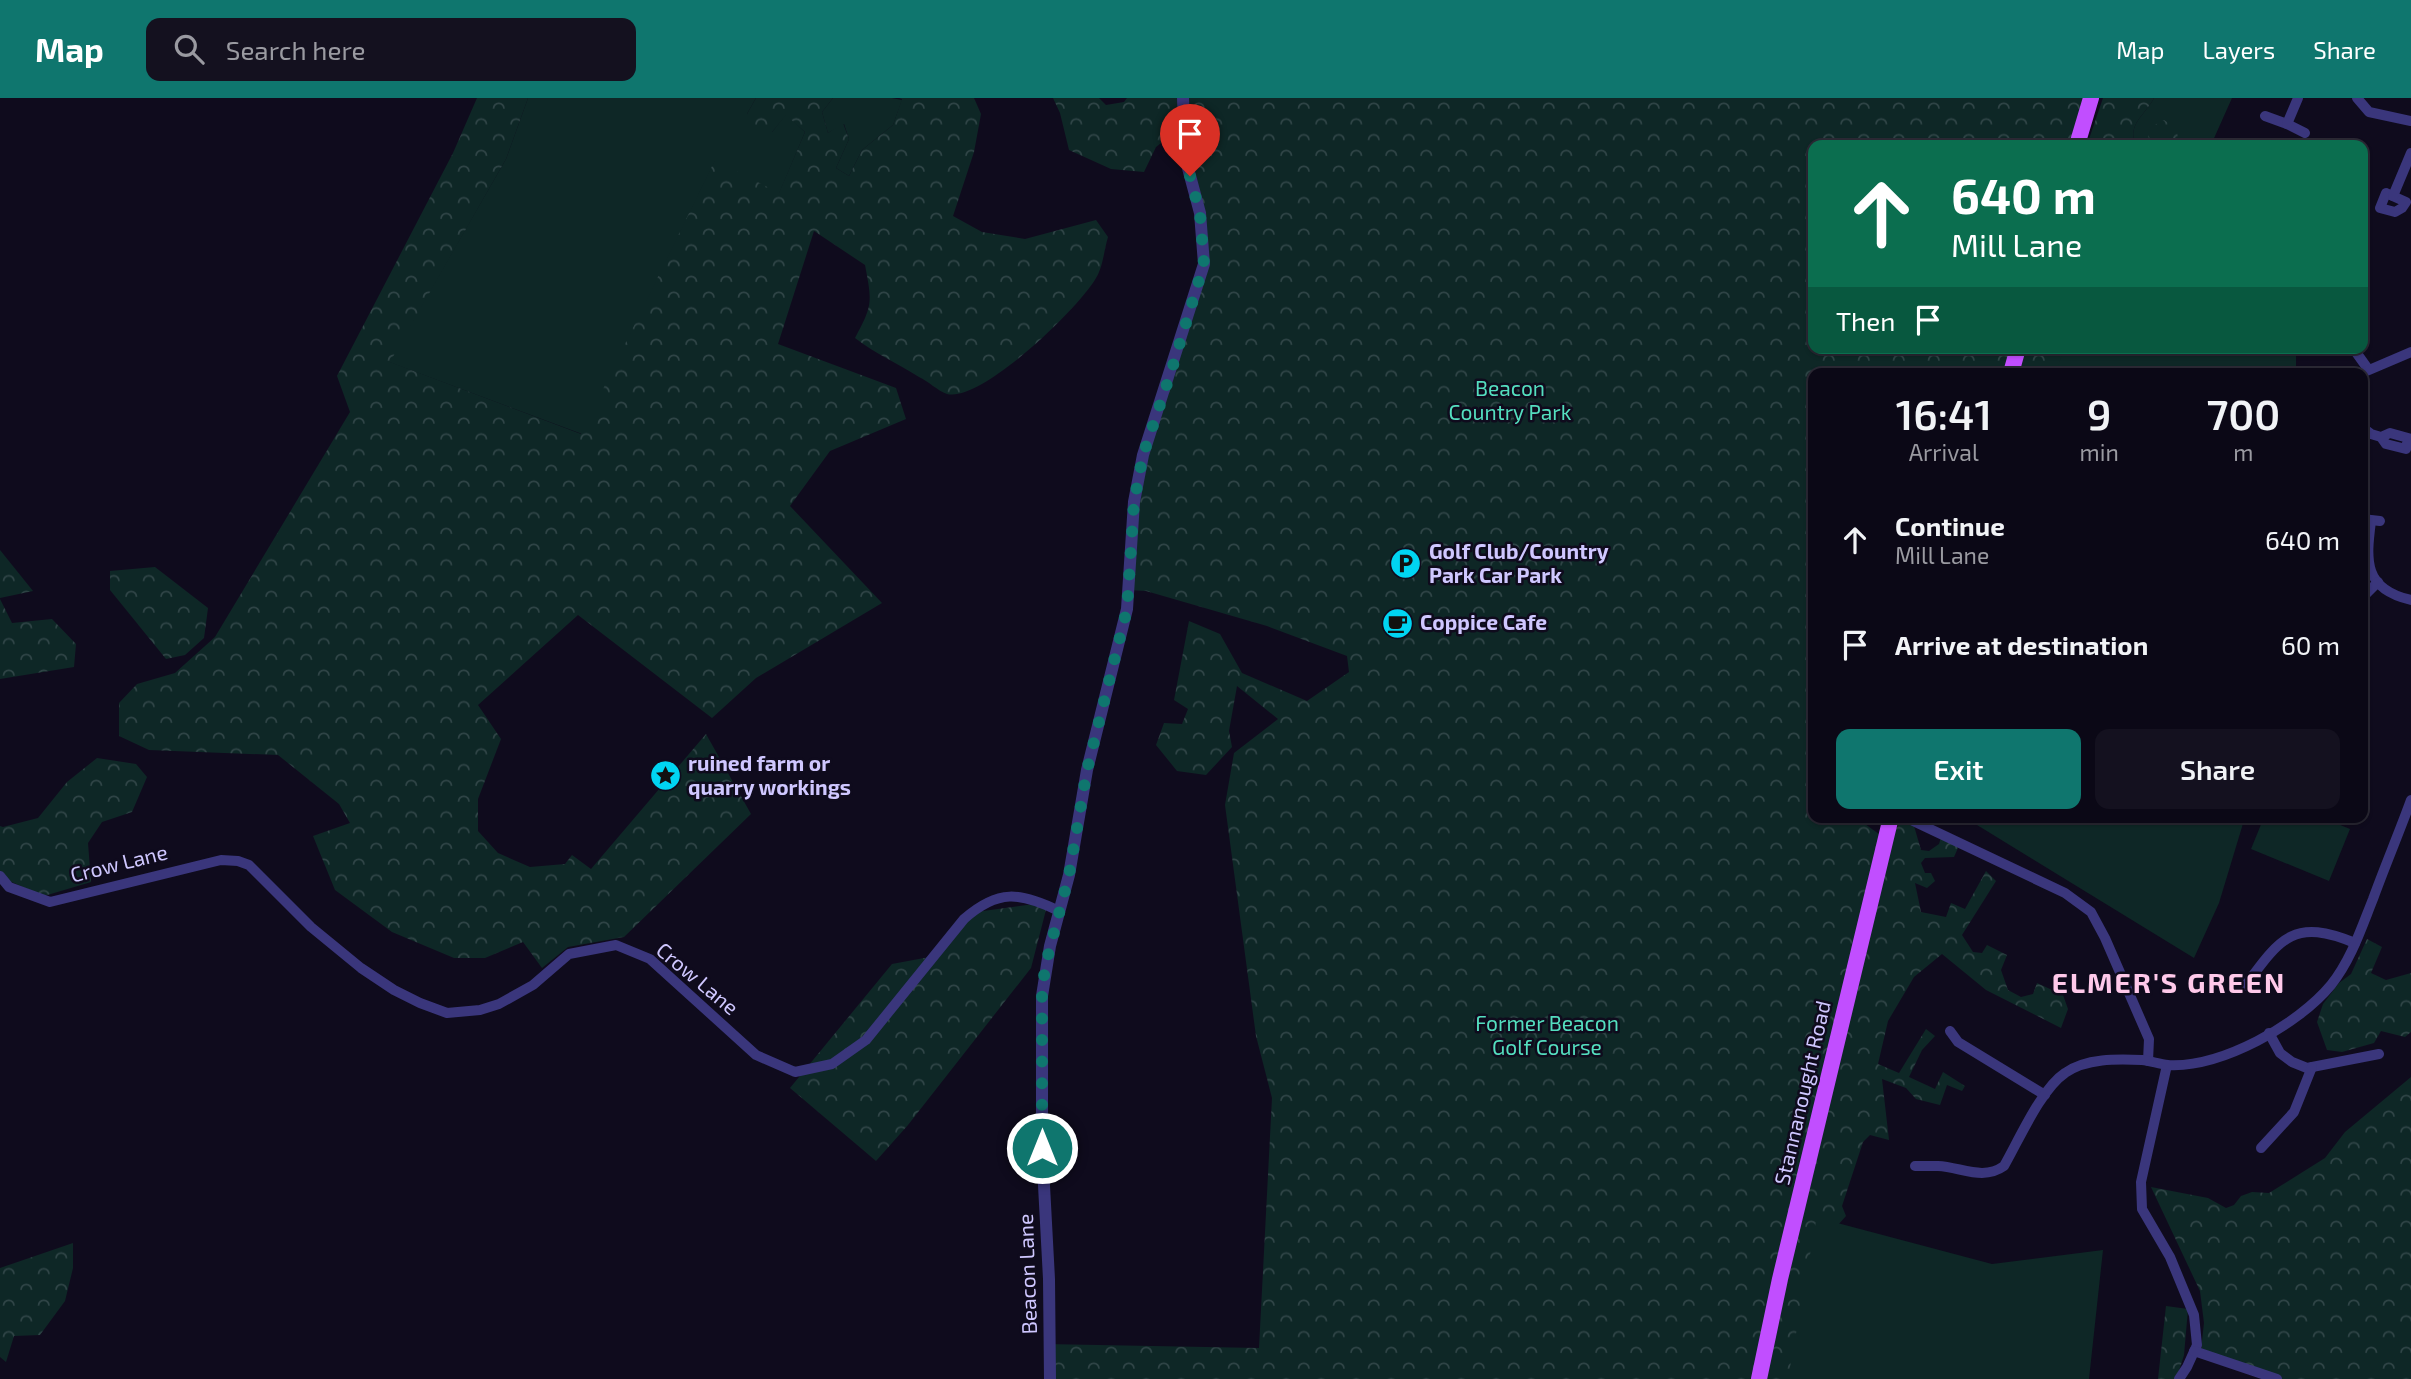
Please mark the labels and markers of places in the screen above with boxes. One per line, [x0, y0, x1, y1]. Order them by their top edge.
pin [1160, 104, 1220, 176]
place label: Golf Club/Country Park Car Park [1429, 538, 1609, 587]
parking icon: Golf Club/Country Park Car Park [1389, 547, 1423, 581]
cafe icon: Coppice Cafe [1380, 606, 1414, 640]
place label: Coppice Cafe [1420, 609, 1547, 634]
place label: ruined farm or quarry workings [688, 750, 851, 800]
place icon: ruined farm or quarry workings [648, 759, 682, 793]

